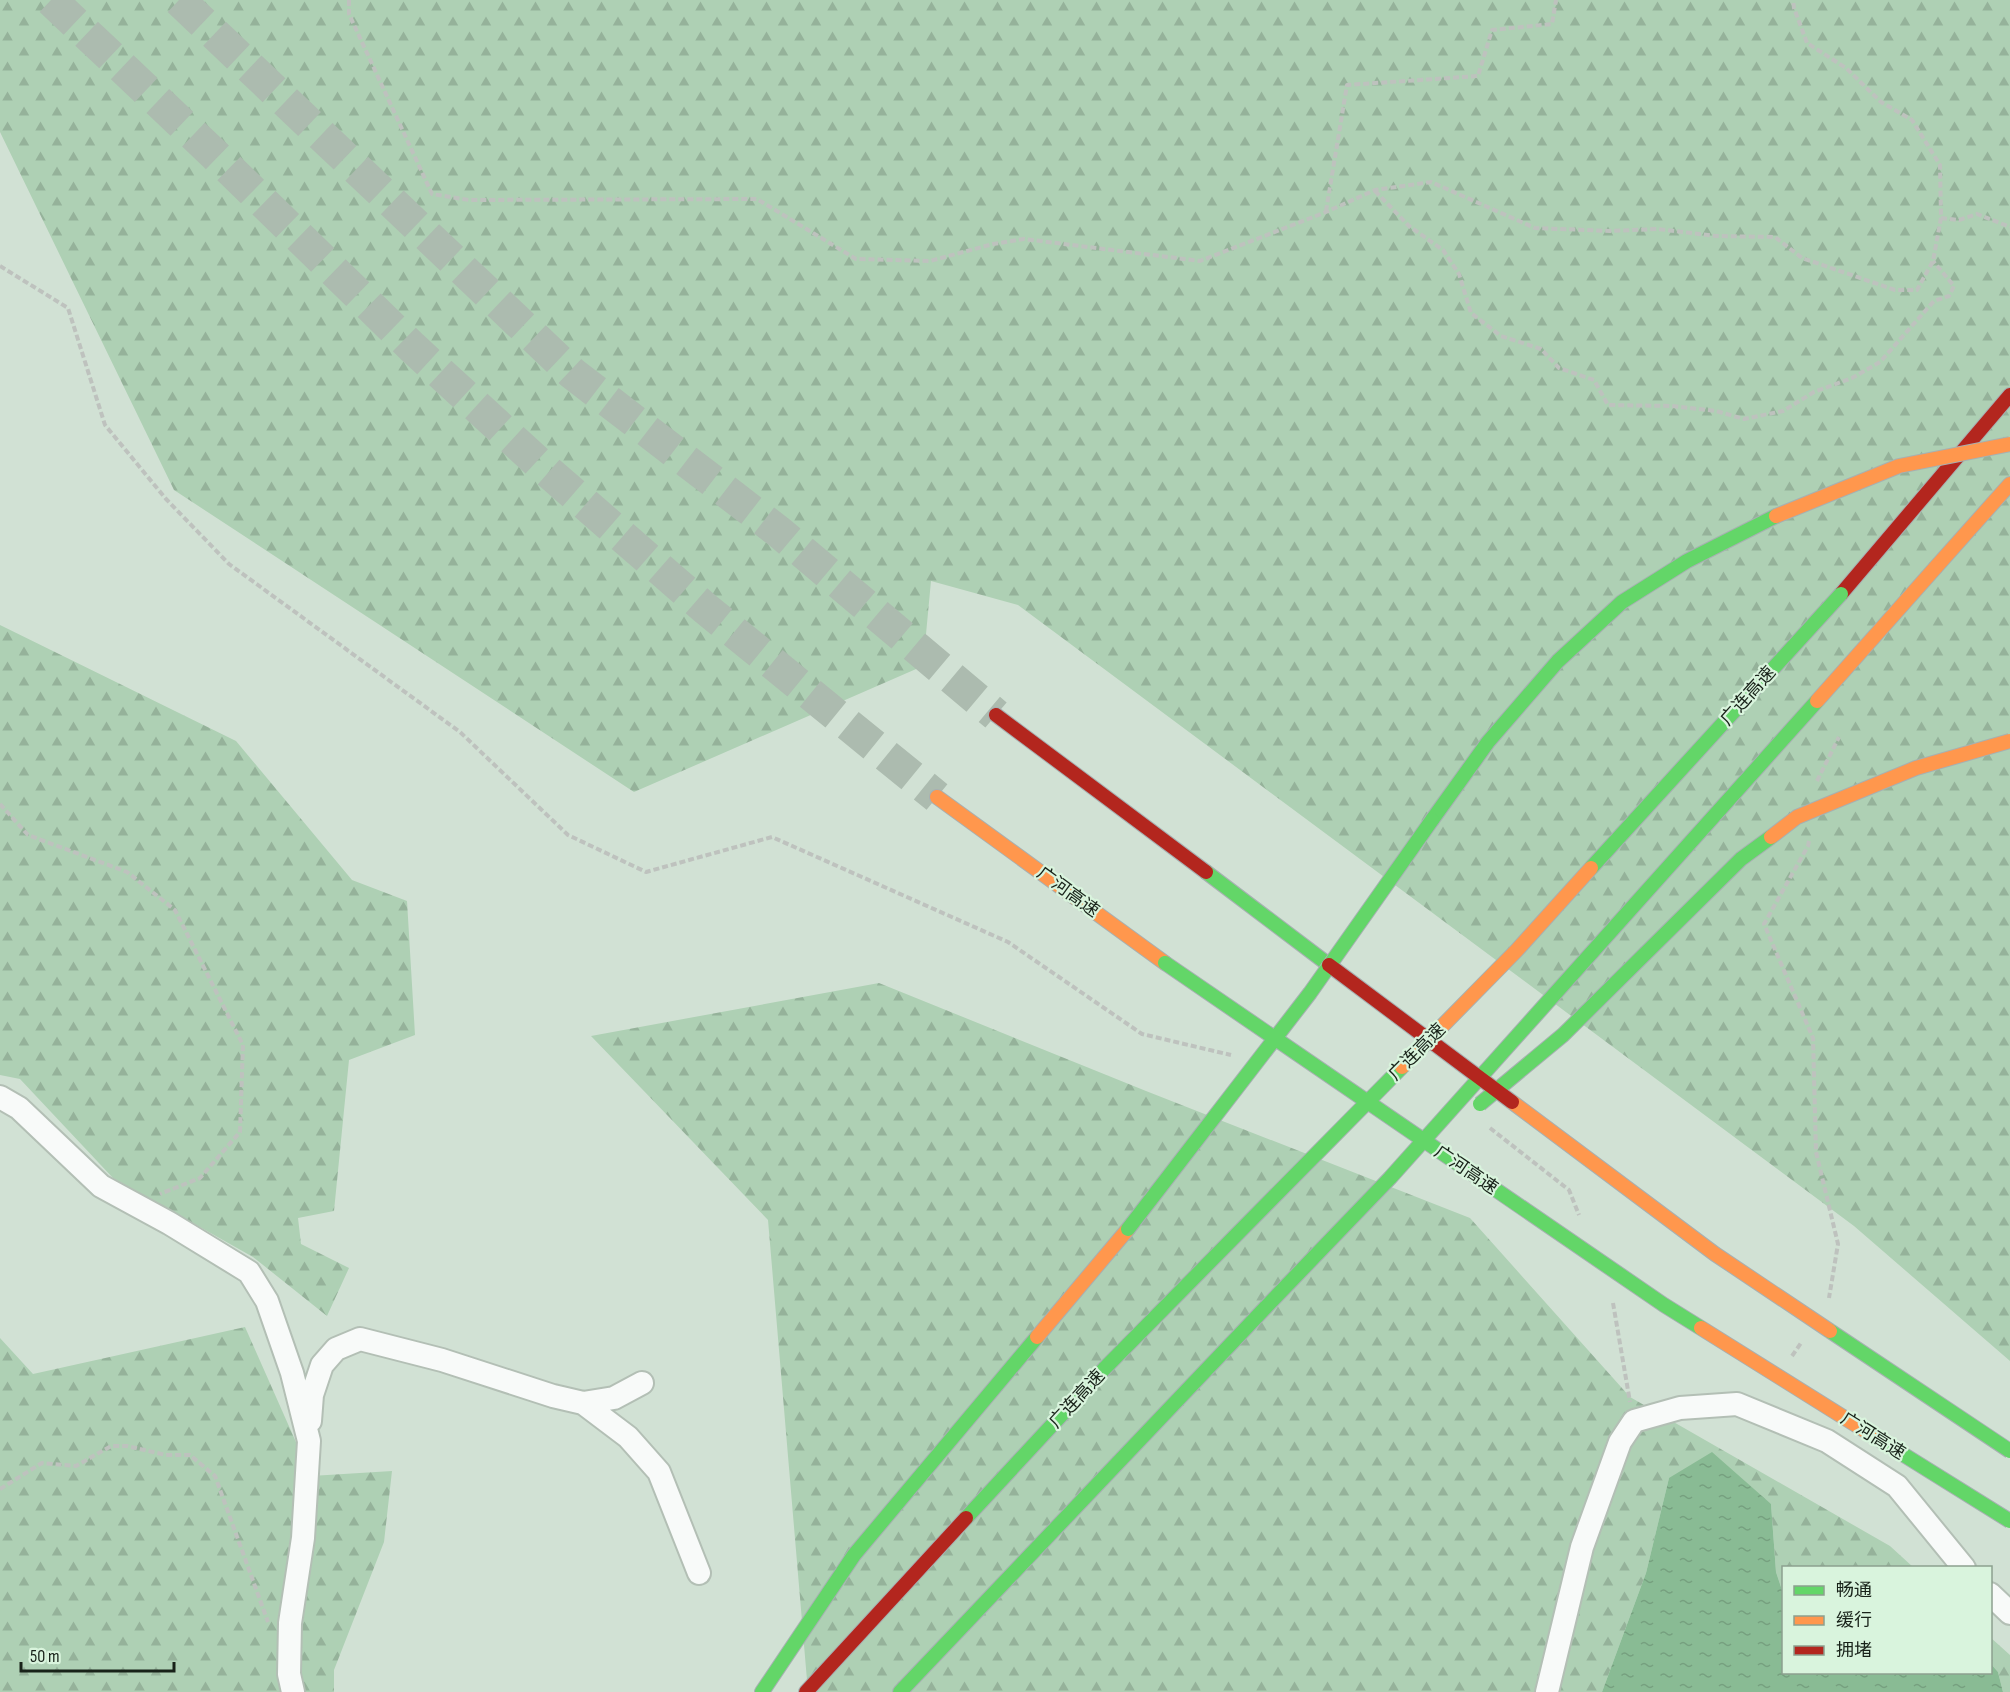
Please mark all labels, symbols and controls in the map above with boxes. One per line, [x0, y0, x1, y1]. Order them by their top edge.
street label: 广连高速 [1716, 662, 1780, 730]
street label: 广河高速 [1033, 862, 1103, 922]
street label: 广连高速 [1384, 1019, 1450, 1085]
street label: 广河高速 [1430, 1141, 1502, 1199]
street label: 广连高速 [1045, 1366, 1109, 1432]
street label: 广河高速 [1837, 1408, 1909, 1464]
legend [1782, 1566, 1992, 1674]
text: 畅通 [1836, 1580, 1872, 1601]
text: 缓行 [1836, 1610, 1872, 1631]
scale bar [21, 1635, 174, 1673]
text: 拥堵 [1836, 1640, 1872, 1661]
text: 50 m [30, 1646, 60, 1667]

